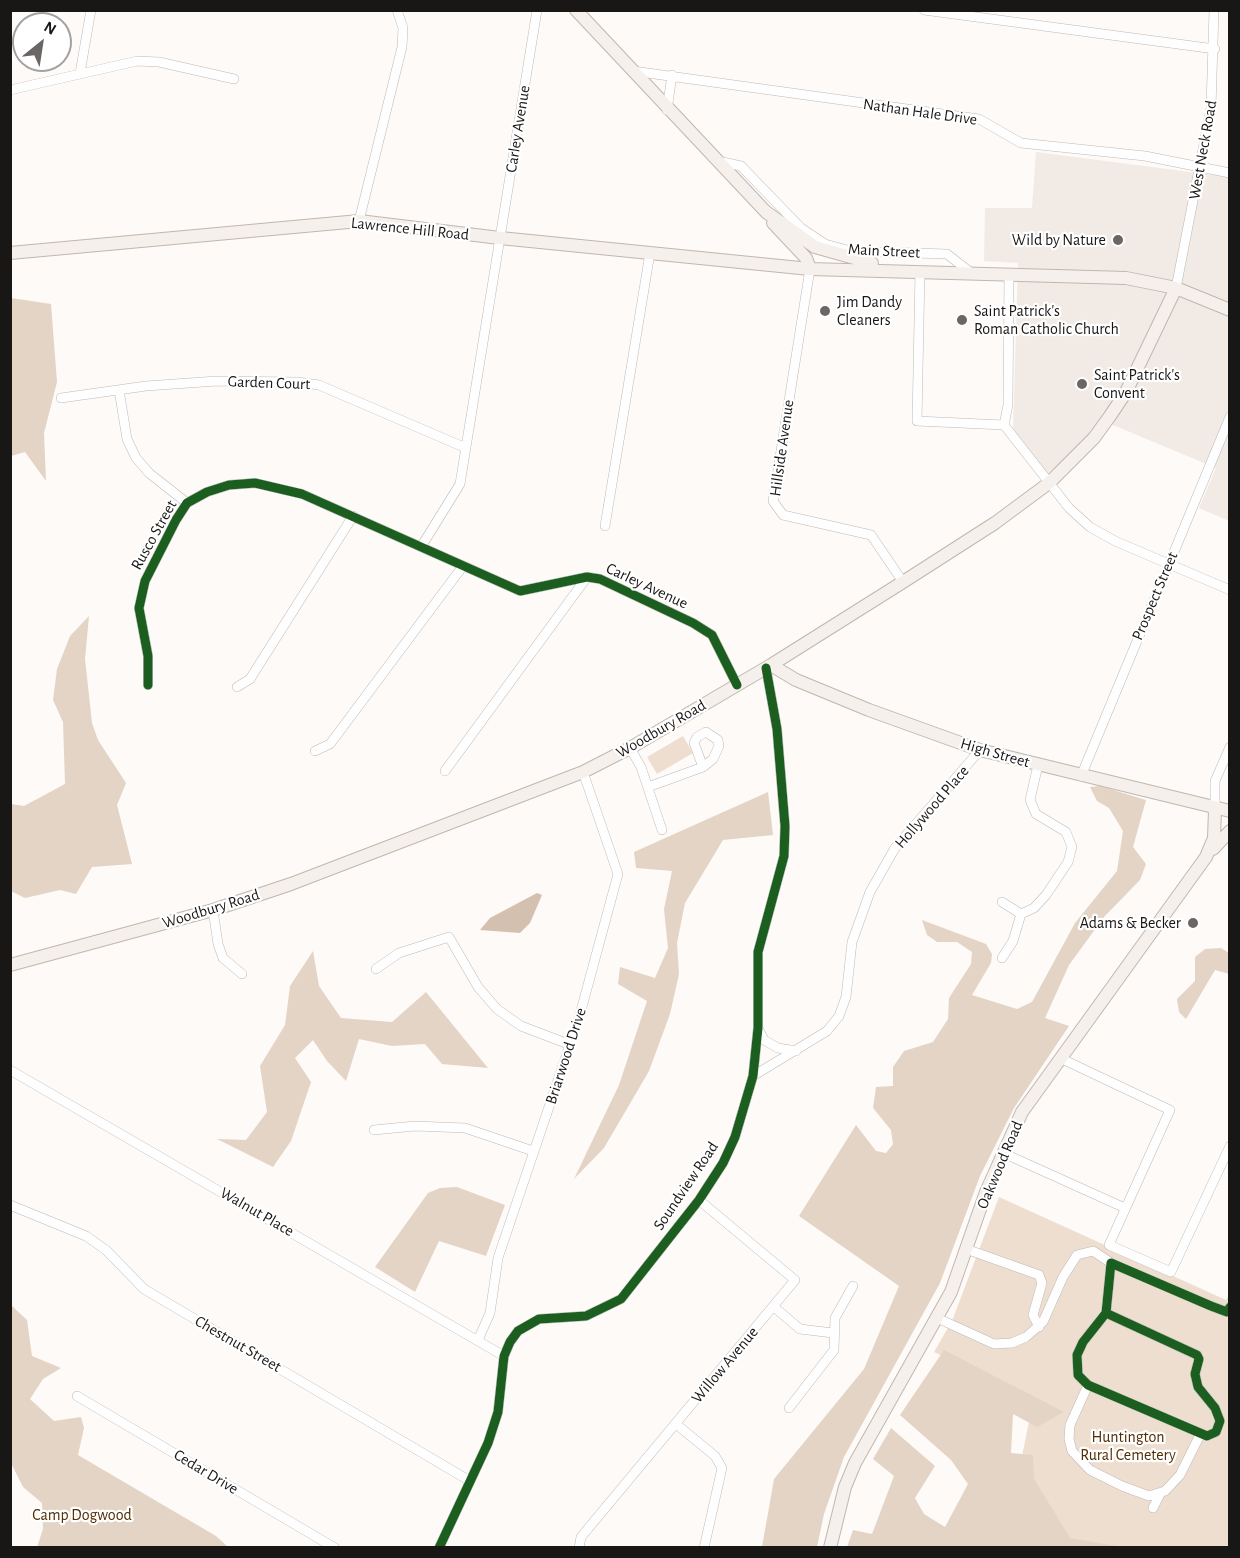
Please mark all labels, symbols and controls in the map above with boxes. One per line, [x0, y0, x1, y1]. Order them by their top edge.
north arrow [12, 12, 72, 72]
text: N [41, 18, 59, 38]
street label: Carley Avenue [502, 84, 534, 174]
street label: Nathan Hale Drive [862, 95, 978, 129]
street label: West Neck Road [1185, 99, 1221, 201]
street label: Lawrence Hill Road [350, 213, 470, 245]
place label: Wild by Nature [1012, 230, 1106, 250]
marker: Wild by Nature [1111, 233, 1125, 247]
street label: Main Street [847, 240, 921, 262]
place label: Jim Dandy Cleaners [837, 292, 902, 330]
place label: Saint Patrick's Roman Catholic Church [974, 301, 1119, 339]
marker: Jim Dandy Cleaners [818, 304, 832, 318]
marker: Saint Patrick's Roman Catholic Church [955, 313, 969, 327]
place label: Saint Patrick's Convent [1094, 365, 1180, 403]
street label: Garden Court [227, 372, 311, 394]
marker: Saint Patrick's Convent [1075, 377, 1089, 391]
street label: Hillside Avenue [766, 398, 798, 498]
street label: Rusco Street [127, 497, 181, 573]
street label: Prospect Street [1128, 549, 1182, 643]
street label: Carley Avenue [603, 559, 691, 613]
street label: Woodbury Road [613, 696, 709, 762]
street label: High Street [958, 734, 1032, 772]
street label: Hollywood Place [891, 762, 973, 852]
street label: Woodbury Road [160, 885, 262, 933]
place label: Adams & Becker [1080, 913, 1181, 933]
marker: Adams & Becker [1186, 916, 1200, 930]
street label: Briarwood Drive [541, 1005, 591, 1107]
street label: Oakwood Road [973, 1118, 1027, 1212]
street label: Soundview Road [649, 1138, 723, 1234]
street label: Walnut Place [217, 1183, 297, 1241]
street label: Chestnut Street [191, 1311, 285, 1377]
street label: Willow Avenue [688, 1323, 762, 1407]
park label: Huntington Rural Cemetery [1080, 1427, 1176, 1465]
street label: Cedar Drive [170, 1445, 242, 1499]
park label: Camp Dogwood [32, 1505, 132, 1525]

